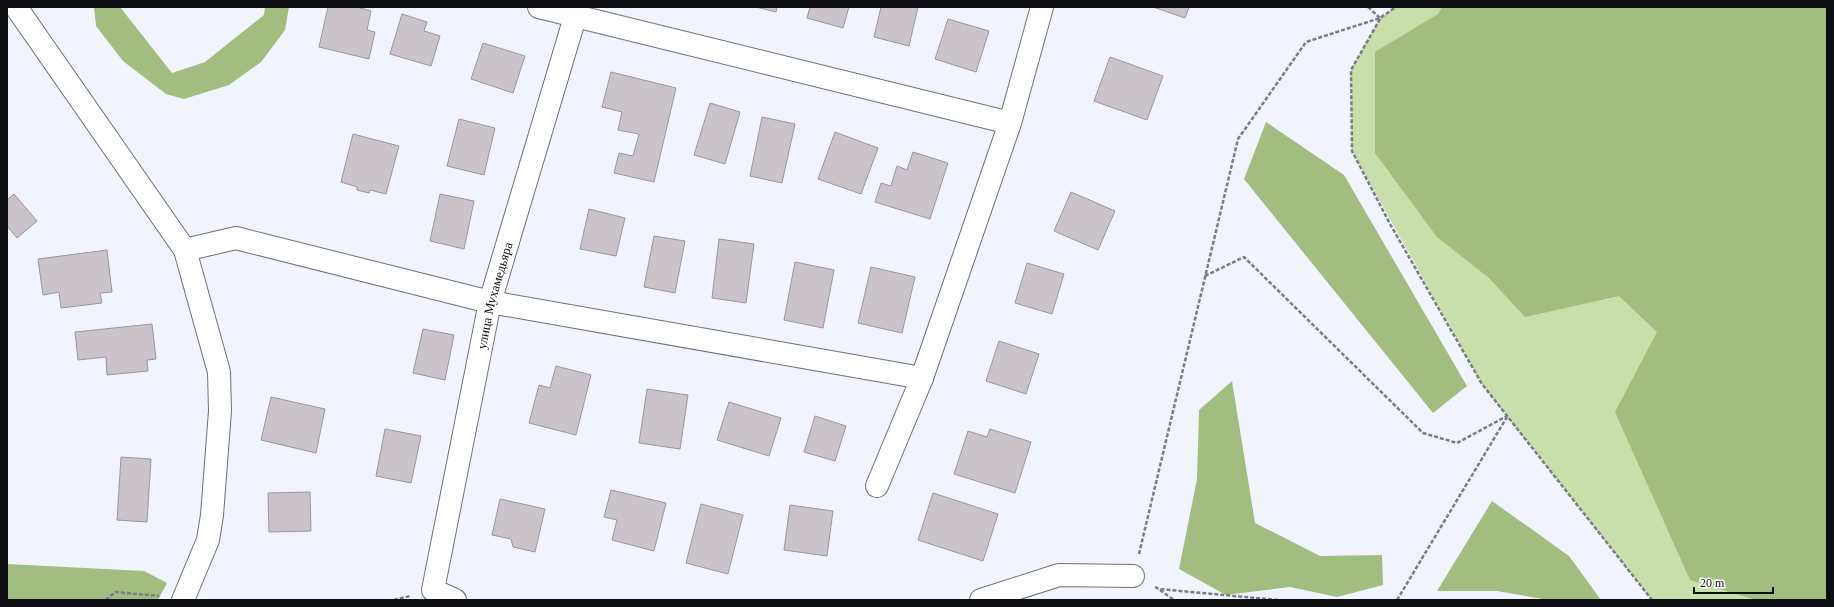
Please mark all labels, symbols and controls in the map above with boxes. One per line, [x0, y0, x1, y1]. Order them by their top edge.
street label: улица Мухамедьяра [473, 240, 515, 350]
scale bar [1694, 569, 1773, 595]
text: 20 m [1700, 576, 1725, 590]

